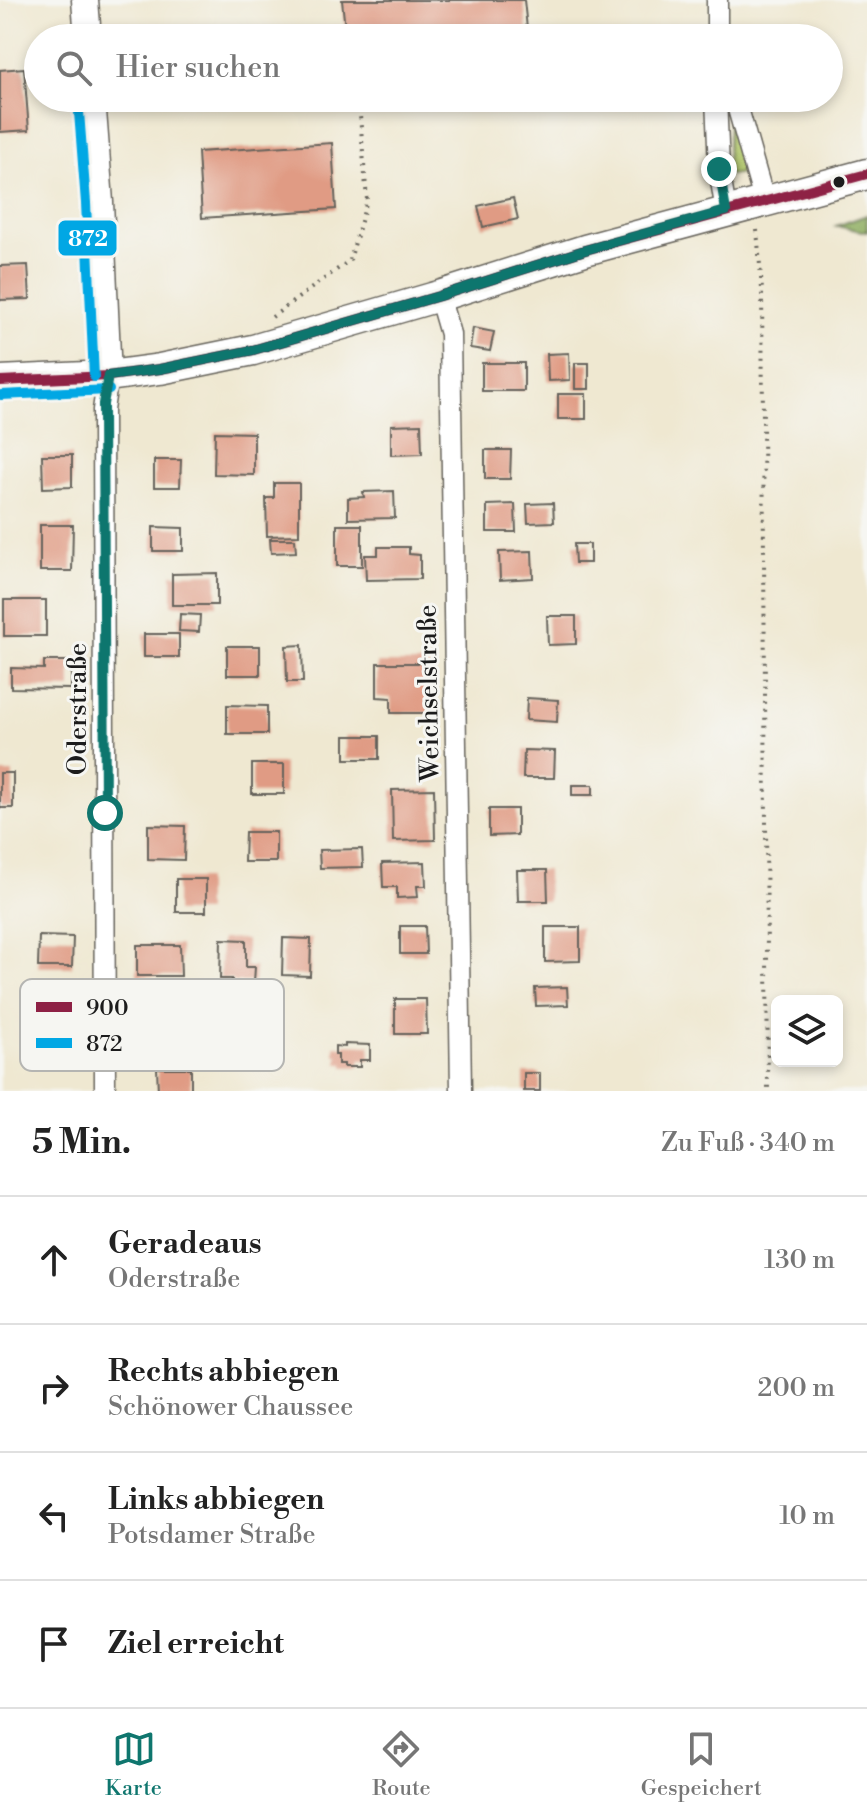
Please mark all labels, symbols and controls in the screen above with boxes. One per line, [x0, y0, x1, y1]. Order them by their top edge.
search box [24, 24, 843, 112]
icon: search [52, 46, 96, 90]
text: Hier suchen [116, 49, 280, 87]
route end [701, 151, 737, 187]
unlabelled marker [831, 174, 847, 190]
line badge: 872 [57, 219, 118, 257]
text: 872 [68, 226, 108, 253]
street label: Weichselstraße [411, 604, 447, 783]
street label: Oderstraße [62, 643, 94, 775]
route start [87, 795, 123, 831]
legend [20, 979, 284, 1071]
text: 900 [86, 995, 129, 1022]
map controls [771, 995, 843, 1067]
button: layers [771, 995, 843, 1067]
text: 872 [86, 1031, 123, 1058]
text: 5 Min. [32, 1122, 131, 1164]
text: Zu Fuß · 340 m [661, 1127, 835, 1159]
text: Geradeaus [108, 1225, 262, 1263]
icon: ahead [32, 1238, 76, 1282]
text: 130 m [764, 1244, 835, 1276]
text: Oderstraße [108, 1263, 240, 1295]
text: Rechts abbiegen [108, 1353, 339, 1391]
icon: right [32, 1366, 76, 1410]
text: 200 m [758, 1372, 835, 1404]
text: Schönower Chaussee [108, 1391, 353, 1423]
text: Links abbiegen [108, 1481, 324, 1519]
icon: left [32, 1494, 76, 1538]
text: 10 m [779, 1500, 835, 1532]
text: Potsdamer Straße [108, 1519, 316, 1551]
icon: arrive [32, 1622, 76, 1666]
text: Ziel erreicht [108, 1625, 284, 1663]
tab: Karte [105, 1727, 162, 1802]
tab: Route [372, 1727, 431, 1802]
tab: Gespeichert [641, 1727, 762, 1802]

